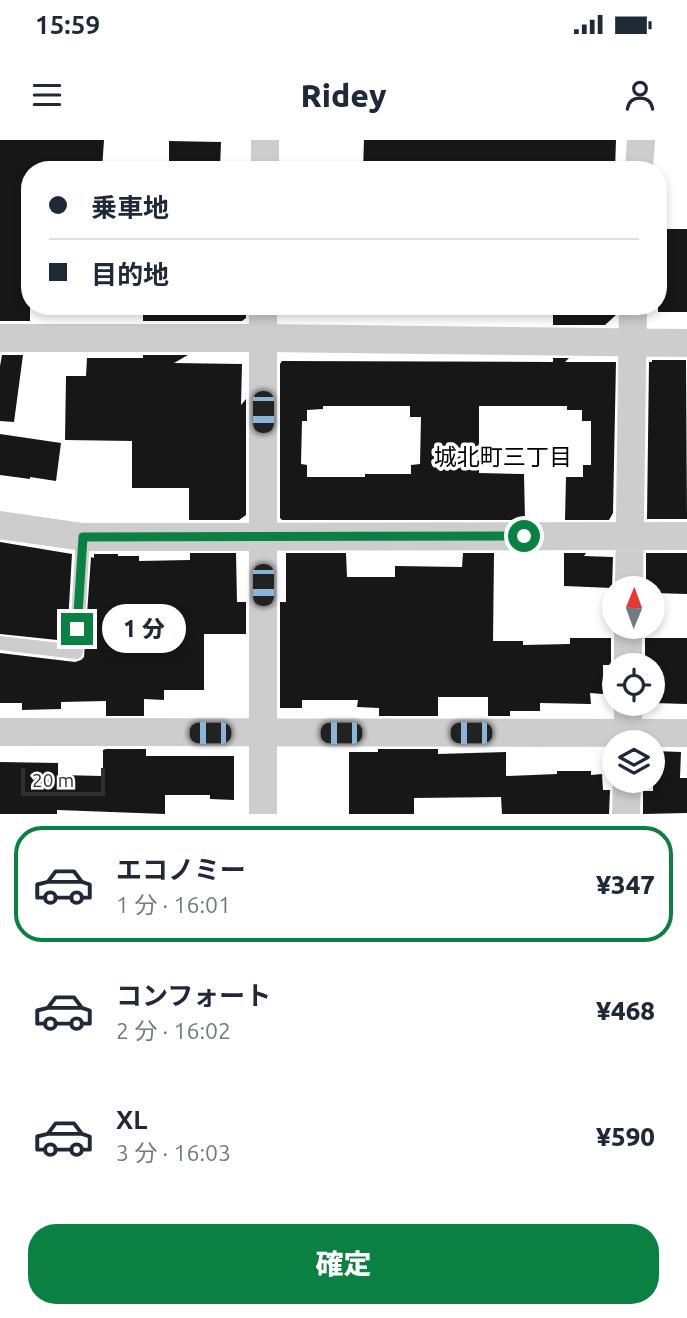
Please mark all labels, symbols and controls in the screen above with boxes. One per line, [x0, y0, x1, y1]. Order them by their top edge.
text: 15:59 [35, 10, 100, 39]
icon: menu [28, 76, 66, 114]
icon: person [621, 76, 659, 114]
text: Ridey [300, 77, 387, 113]
text: 乗車地 [91, 193, 169, 222]
text: 目的地 [91, 260, 169, 289]
car [253, 391, 274, 433]
district label: 城北町三丁目 [434, 444, 572, 469]
route start [508, 520, 540, 552]
car [253, 564, 274, 606]
north arrow [602, 576, 665, 639]
map controls [602, 576, 665, 793]
callout: 1 分 [102, 604, 186, 654]
route end [61, 613, 93, 645]
text: 1 分 [123, 616, 165, 641]
button: locate [602, 653, 665, 716]
car [190, 723, 232, 744]
car [321, 723, 363, 744]
car [451, 723, 493, 744]
button: layers [602, 730, 665, 793]
scale bar [21, 765, 105, 797]
text: 20 m [32, 769, 74, 791]
icon: car [32, 853, 95, 916]
text: エコノミー [116, 855, 246, 884]
text: ¥347 [596, 870, 655, 899]
text: 1 分 · 16:01 [116, 892, 231, 917]
icon: car [32, 979, 95, 1042]
text: コンフォート [116, 981, 271, 1010]
text: ¥468 [596, 996, 655, 1025]
text: 2 分 · 16:02 [116, 1018, 231, 1043]
icon: car [32, 1105, 95, 1168]
text: XL [116, 1105, 147, 1134]
text: ¥590 [596, 1122, 655, 1151]
text: 3 分 · 16:03 [116, 1140, 231, 1165]
button: 確定 [28, 1224, 659, 1304]

